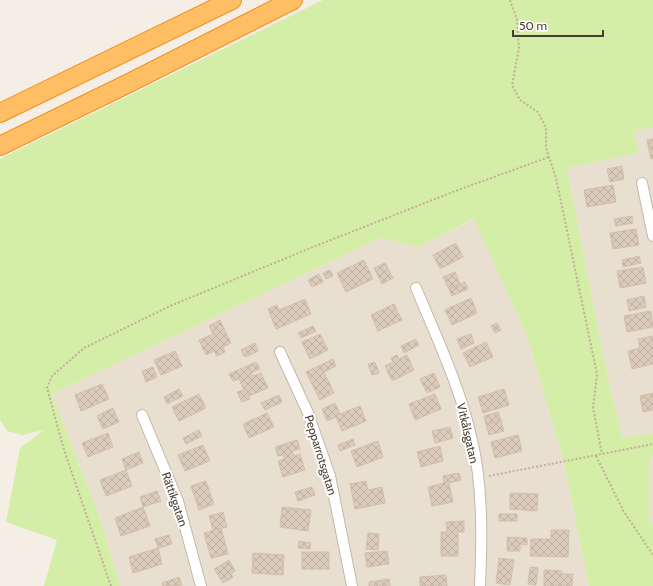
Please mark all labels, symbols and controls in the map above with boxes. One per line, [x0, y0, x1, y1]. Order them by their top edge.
scale bar [513, 12, 603, 38]
text: 50 m [519, 18, 547, 33]
street label: Vitkålsgatan [454, 401, 482, 465]
street label: Pepparrotsgatan [302, 413, 340, 497]
street label: Rättikgatan [159, 470, 191, 529]

